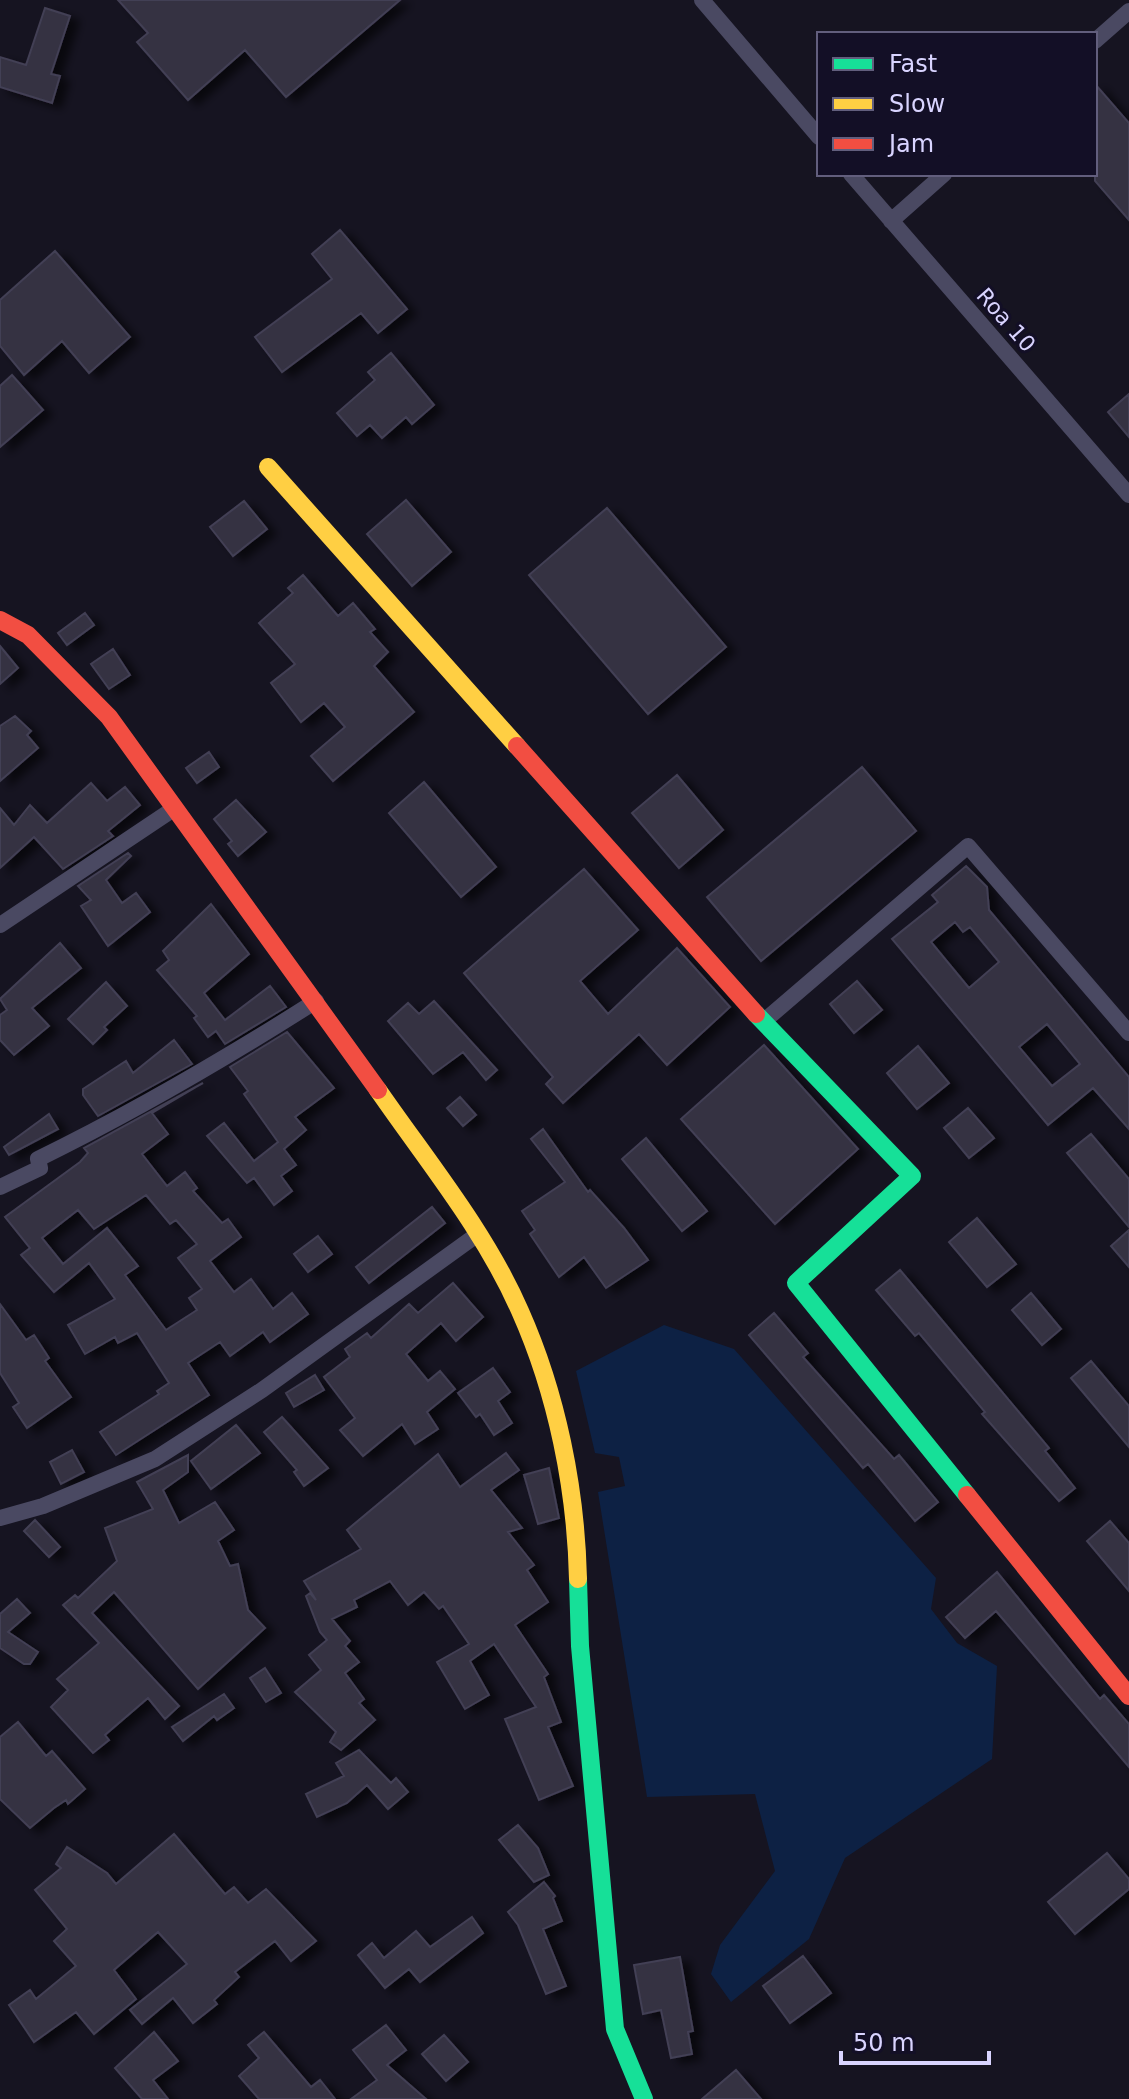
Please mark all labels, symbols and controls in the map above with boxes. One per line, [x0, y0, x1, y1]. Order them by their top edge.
legend [817, 32, 1097, 176]
text: Fast [889, 50, 937, 78]
text: Slow [889, 90, 945, 118]
text: Jam [887, 130, 934, 158]
street label: Roa 10 [972, 283, 1040, 357]
scale bar [841, 2015, 989, 2065]
text: 50 m [853, 2029, 915, 2057]

